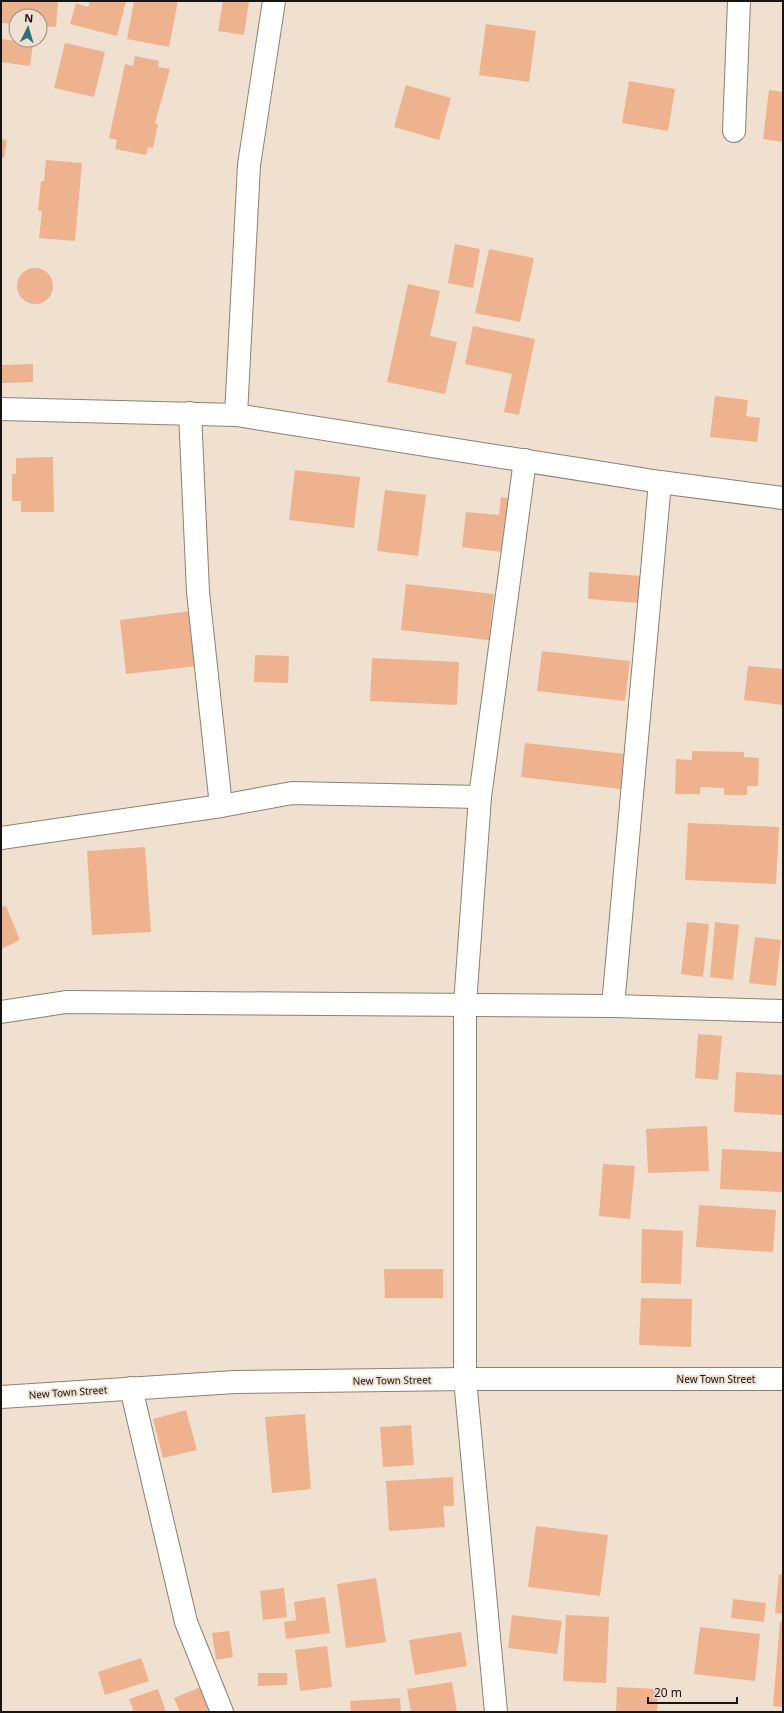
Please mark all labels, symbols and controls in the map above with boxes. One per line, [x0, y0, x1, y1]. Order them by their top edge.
north arrow [8, 8, 48, 48]
text: N [24, 10, 34, 25]
street label: New Town Street [352, 1372, 432, 1388]
street label: New Town Street [677, 1372, 756, 1386]
street label: New Town Street [28, 1382, 108, 1402]
scale bar [648, 1679, 737, 1705]
text: 20 m [654, 1684, 682, 1701]

